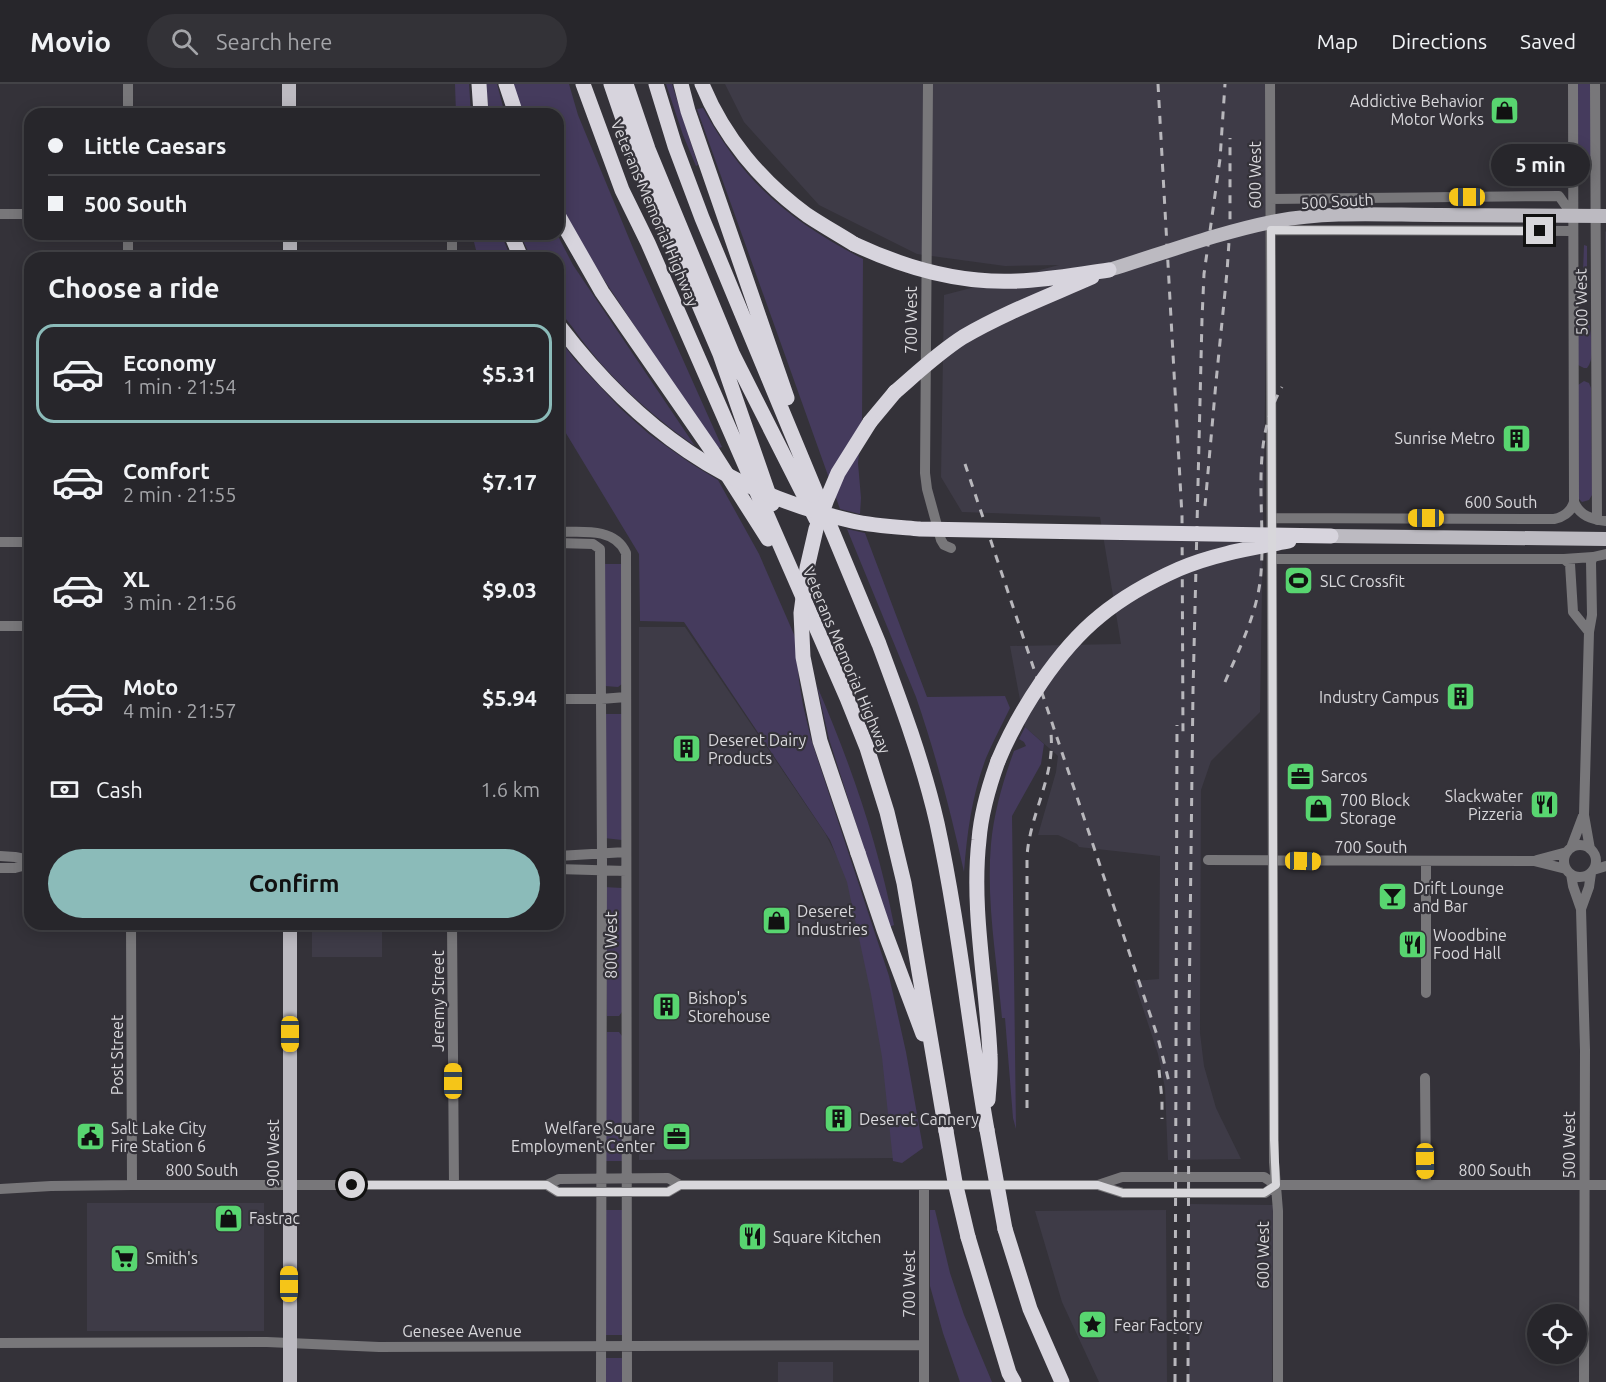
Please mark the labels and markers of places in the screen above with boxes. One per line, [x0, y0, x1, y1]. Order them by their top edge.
place label: Addictive Behavior Motor Works [1350, 92, 1484, 128]
shop icon: Addictive Behavior Motor Works [1489, 94, 1521, 126]
building icon: Sunrise Metro [1500, 422, 1532, 454]
place label: Sunrise Metro [1395, 429, 1495, 447]
sports icon: SLC Crossfit [1283, 565, 1315, 597]
place label: SLC Crossfit [1320, 572, 1406, 590]
building icon: Industry Campus [1444, 681, 1476, 713]
place label: Industry Campus [1319, 688, 1439, 706]
place label: Deseret Dairy Products [708, 731, 807, 767]
building icon: Deseret Dairy Products [671, 733, 703, 765]
office icon: Sarcos [1284, 760, 1316, 792]
place label: Sarcos [1321, 767, 1367, 785]
place label: Slackwater Pizzeria [1445, 787, 1523, 823]
restaurant icon: Slackwater Pizzeria [1528, 789, 1560, 821]
place label: 700 Block Storage [1340, 791, 1410, 827]
shop icon: 700 Block Storage [1303, 793, 1335, 825]
place label: Drift Lounge and Bar [1413, 879, 1504, 915]
bar icon: Drift Lounge and Bar [1376, 881, 1408, 913]
place label: Deseret Industries [797, 902, 868, 938]
shop icon: Deseret Industries [760, 904, 792, 936]
place label: Woodbine Food Hall [1433, 926, 1507, 962]
restaurant icon: Woodbine Food Hall [1396, 928, 1428, 960]
place label: Bishop's Storehouse [688, 989, 770, 1025]
building icon: Bishop's Storehouse [651, 991, 683, 1023]
building icon: Deseret Cannery [822, 1103, 854, 1135]
place label: Deseret Cannery [859, 1110, 979, 1128]
place label: Salt Lake City Fire Station 6 [111, 1119, 206, 1155]
place label: Welfare Square Employment Center [511, 1119, 655, 1155]
public building icon: Salt Lake City Fire Station 6 [74, 1121, 106, 1153]
office icon: Welfare Square Employment Center [660, 1121, 692, 1153]
shop icon: Fastrac [212, 1202, 244, 1234]
place label: Fastrac [249, 1209, 301, 1227]
restaurant icon: Square Kitchen [736, 1221, 768, 1253]
place label: Square Kitchen [773, 1228, 881, 1246]
supermarket icon: Smith's [109, 1242, 141, 1274]
place label: Smith's [146, 1249, 198, 1267]
place icon: Fear Factory [1077, 1309, 1109, 1341]
place label: Fear Factory [1114, 1316, 1203, 1334]

